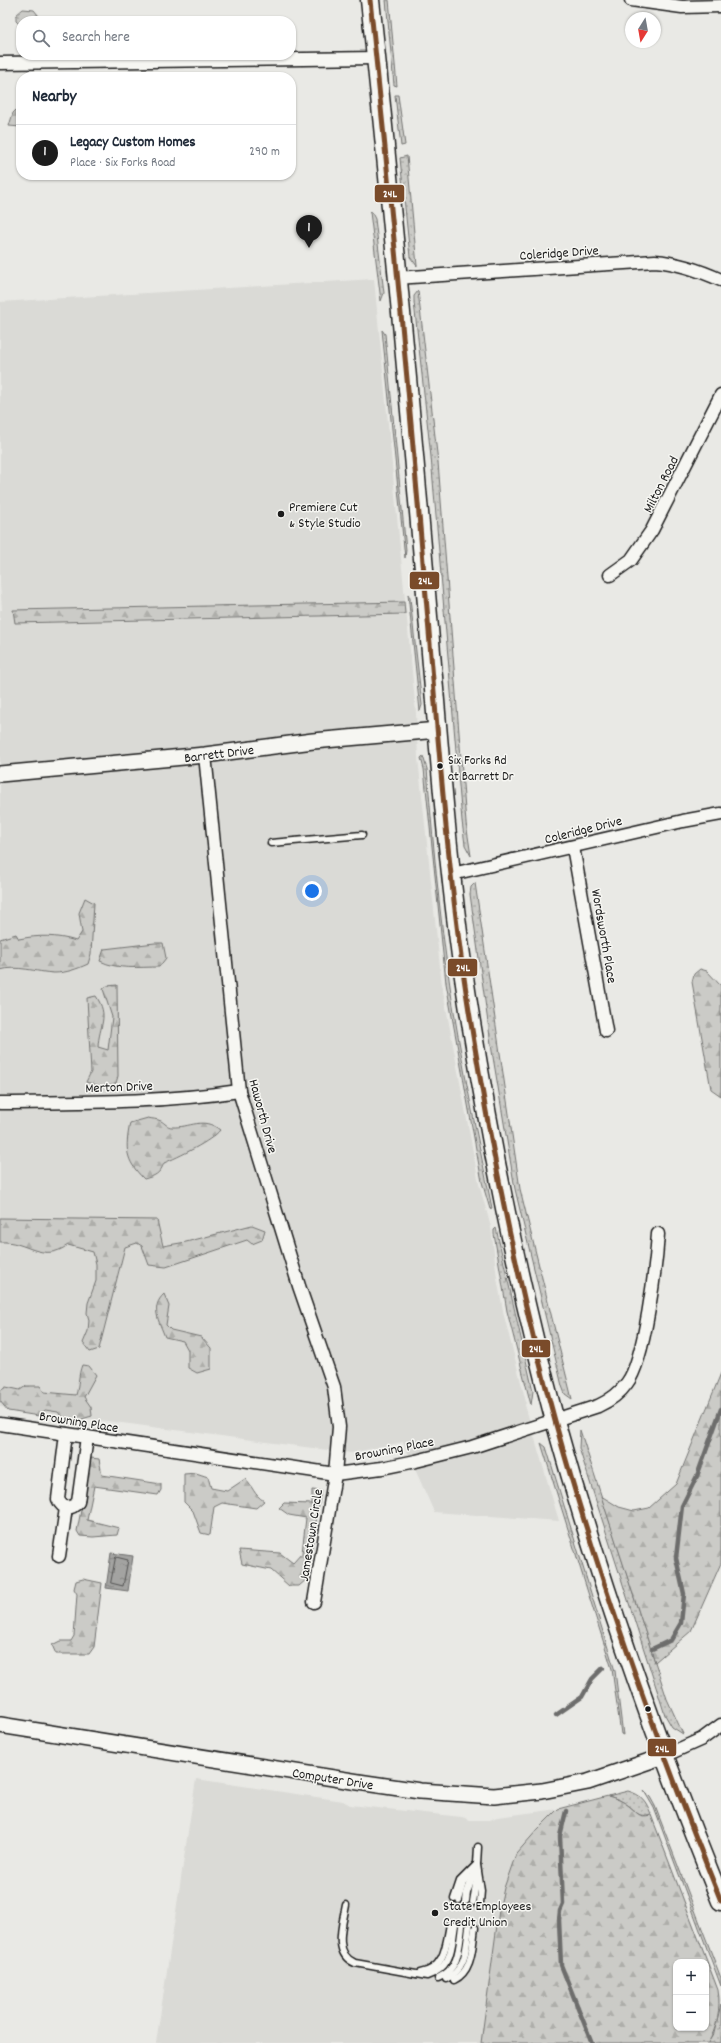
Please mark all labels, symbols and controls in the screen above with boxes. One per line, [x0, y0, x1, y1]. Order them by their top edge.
north arrow [625, 12, 661, 48]
search box [16, 16, 296, 60]
icon: search [30, 27, 52, 49]
text: Search here [62, 27, 130, 49]
text: Nearby [32, 86, 76, 110]
text: Legacy Custom Homes [70, 132, 196, 154]
text: 1 [44, 143, 46, 162]
text: 290 m [249, 143, 280, 162]
text: Place · Six Forks Road [70, 154, 175, 173]
line badge: 24L [374, 184, 405, 203]
text: 24L [383, 187, 397, 203]
pin: 1 [296, 215, 322, 248]
street label: Coleridge Drive [519, 241, 599, 267]
street label: Milton Road [639, 453, 685, 517]
place label: Premiere Cut & Style Studio [289, 498, 361, 534]
marker: Premiere Cut & Style Studio [276, 509, 286, 519]
line badge: 24L [409, 571, 440, 590]
text: 24L [418, 574, 432, 590]
street label: Barrett Drive [183, 741, 255, 769]
place label: Six Forks Rd at Barrett Dr [448, 752, 514, 787]
marker: Six Forks Rd at Barrett Dr [435, 761, 445, 771]
street label: Coleridge Drive [543, 812, 624, 850]
your location [302, 881, 322, 901]
street label: Wordsworth Place [585, 888, 621, 985]
line badge: 24L [447, 958, 478, 977]
text: 24L [456, 961, 470, 977]
street label: Merton Drive [85, 1077, 153, 1099]
street label: Haworth Drive [243, 1077, 282, 1156]
line badge: 24L [521, 1339, 551, 1358]
text: 24L [529, 1342, 543, 1358]
street label: Browning Place [38, 1407, 120, 1439]
street label: Browning Place [353, 1433, 436, 1467]
street label: Jamestown Circle [295, 1488, 329, 1583]
unlabelled marker [643, 1704, 653, 1714]
line badge: 24L [647, 1738, 677, 1757]
text: 24L [655, 1742, 669, 1758]
street label: Computer Drive [291, 1764, 375, 1796]
place label: State Employees Credit Union [443, 1897, 531, 1933]
marker: State Employees Credit Union [430, 1908, 440, 1918]
map controls [673, 1959, 709, 2031]
button: + [673, 1959, 709, 1995]
button: − [673, 1995, 709, 2031]

